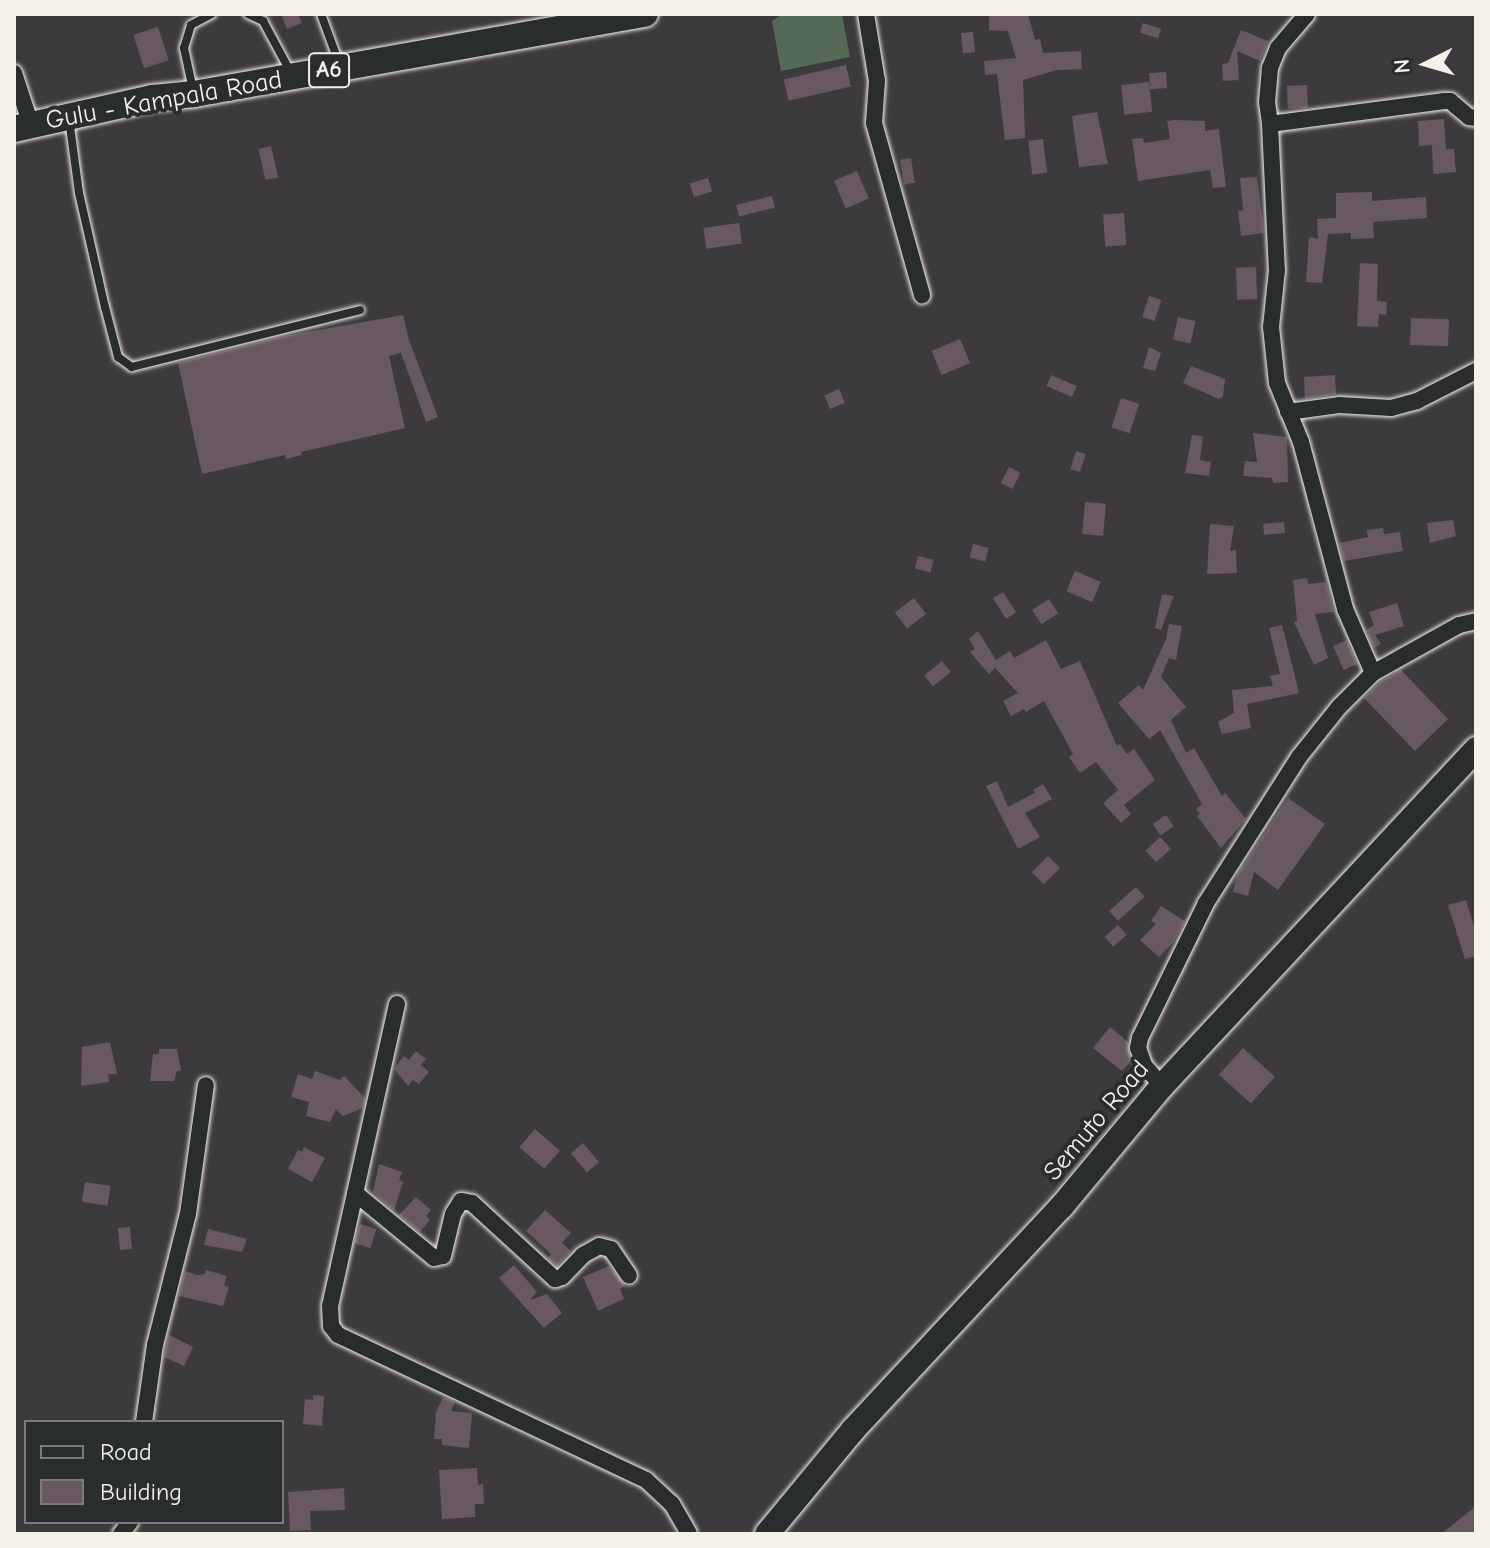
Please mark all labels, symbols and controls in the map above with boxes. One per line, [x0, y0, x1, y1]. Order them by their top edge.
north arrow [1386, 24, 1466, 104]
road number: A6 [307, 50, 351, 90]
text: N [1389, 58, 1416, 74]
street label: Gulu - Kampala Road [43, 65, 285, 137]
street label: Semuto Road [1038, 1055, 1156, 1187]
legend [24, 1420, 284, 1524]
text: Road [100, 1438, 152, 1466]
text: Building [100, 1478, 182, 1506]

